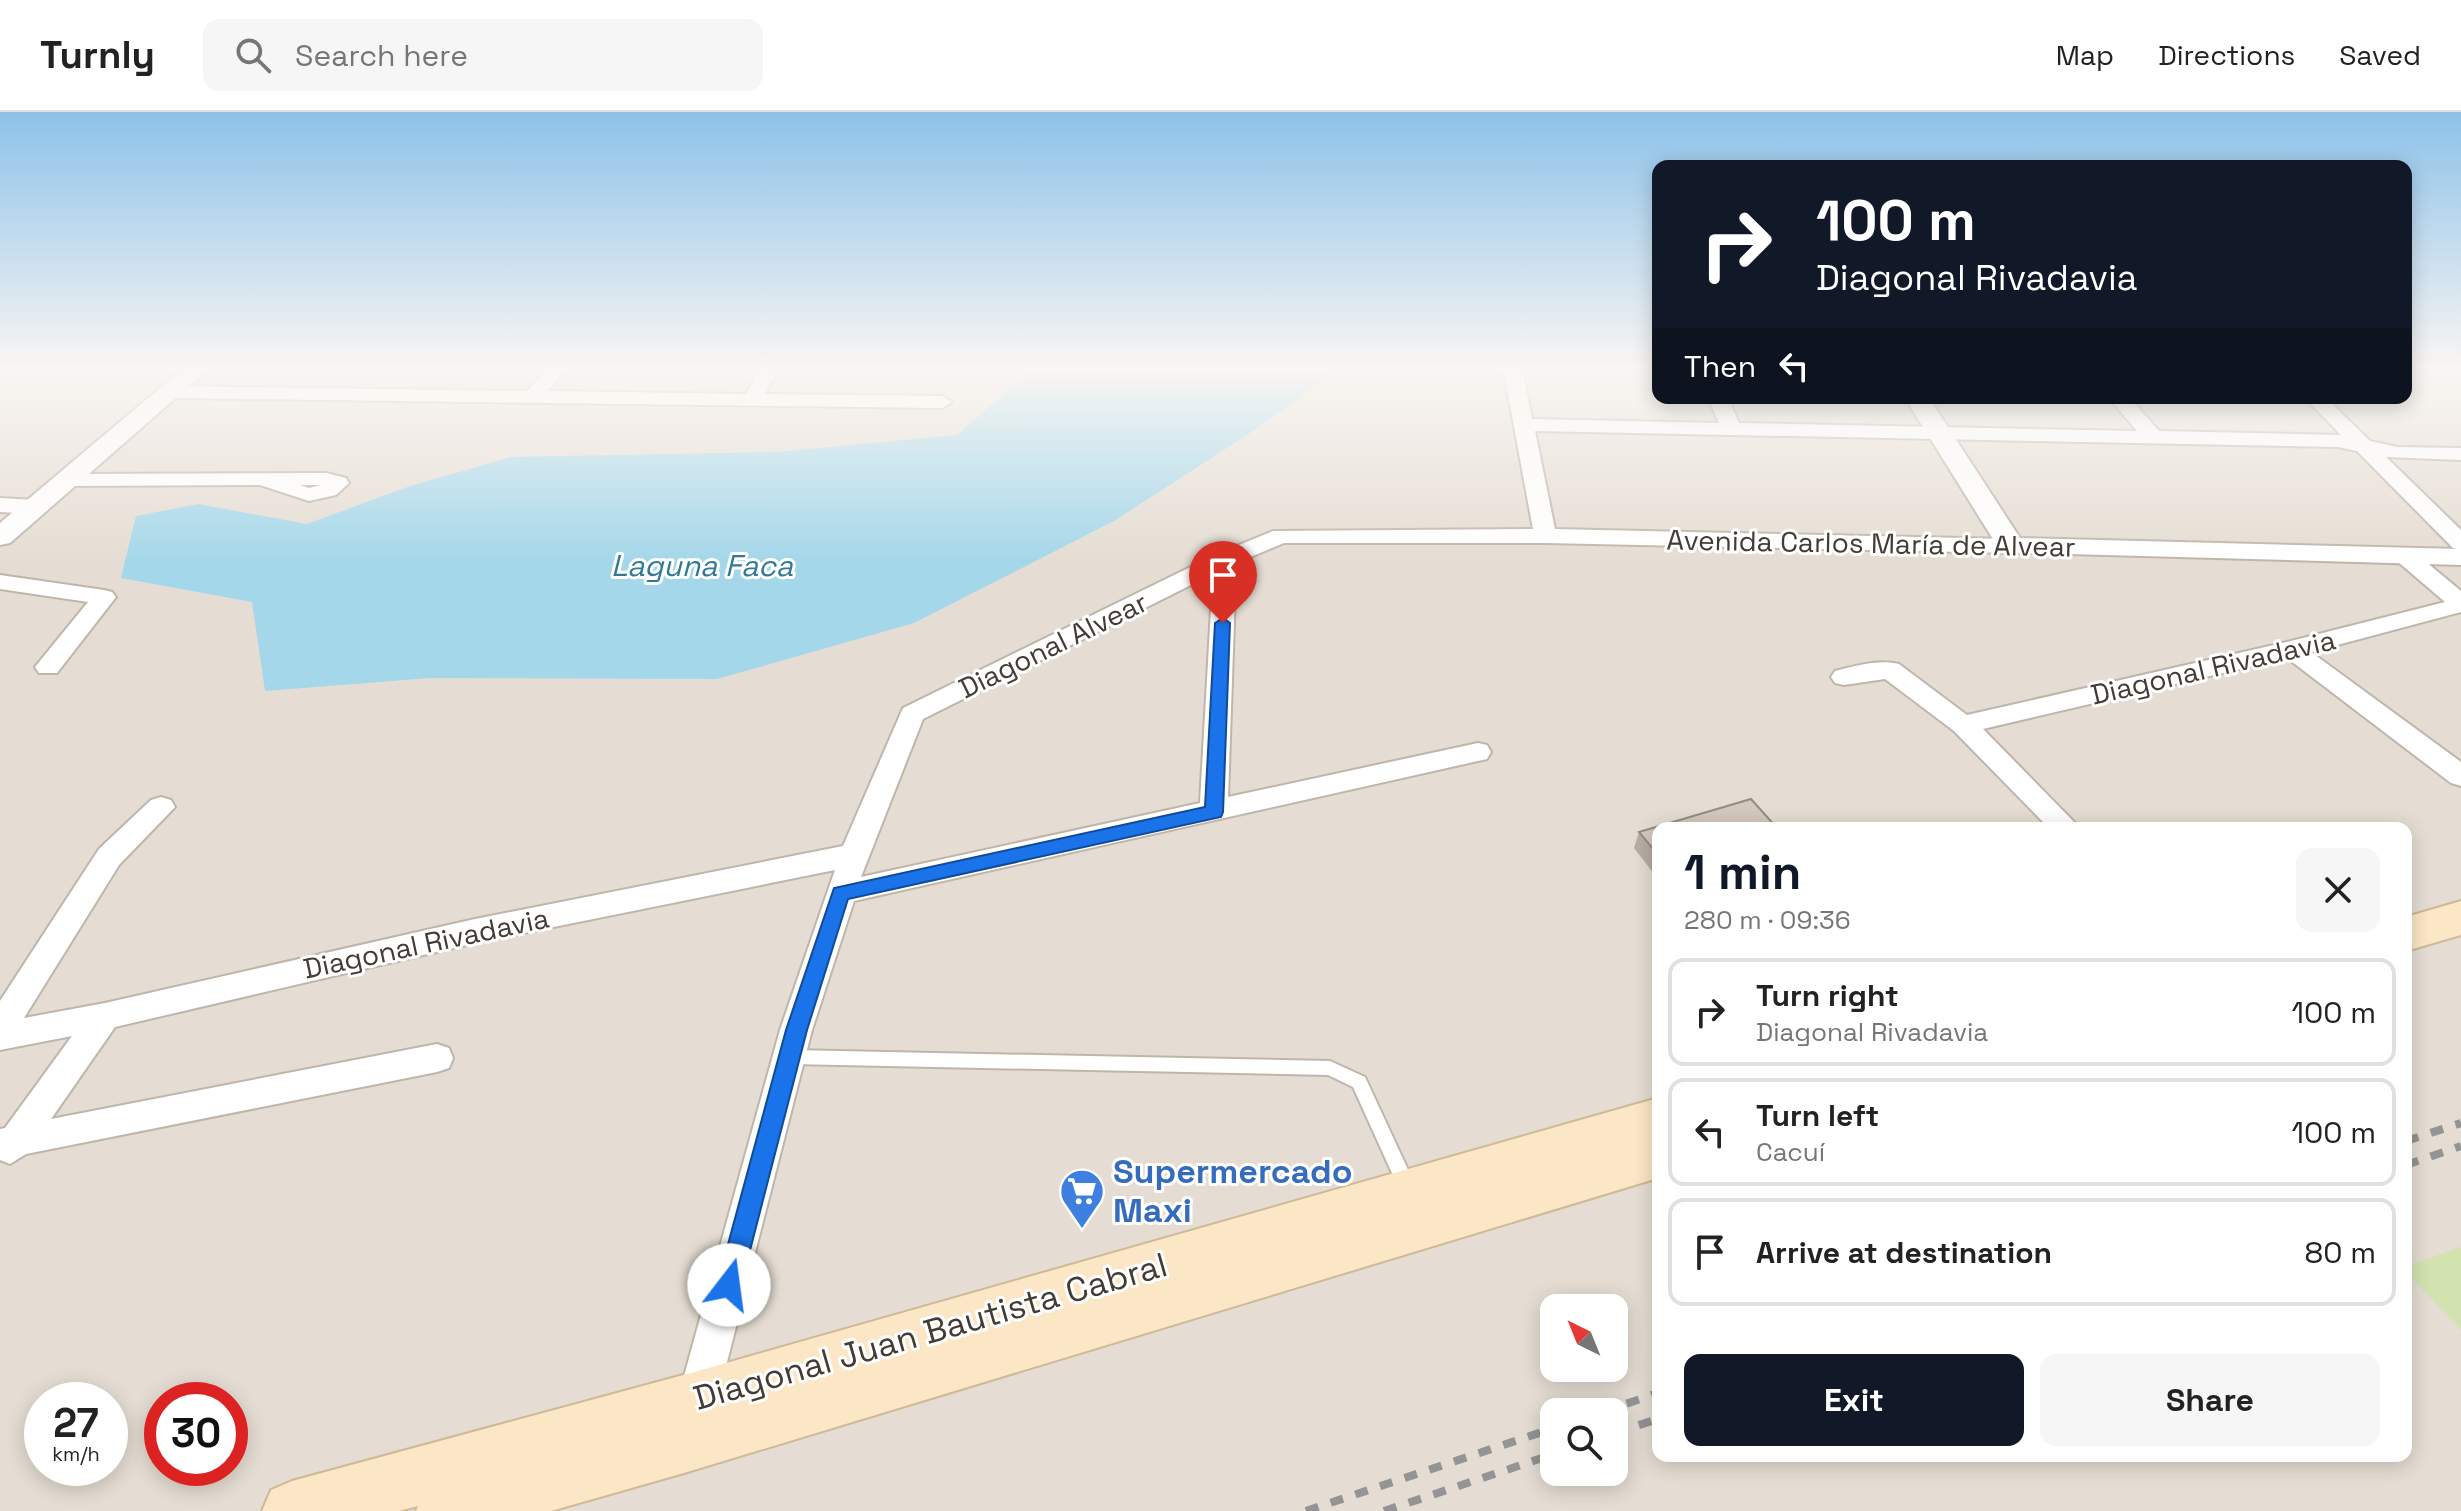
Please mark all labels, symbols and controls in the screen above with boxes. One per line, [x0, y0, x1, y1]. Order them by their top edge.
search box [203, 19, 763, 91]
text: Turnly [40, 31, 155, 79]
icon: search [231, 33, 275, 77]
text: Search here [295, 36, 468, 75]
text: Map [2056, 37, 2114, 73]
text: Directions [2158, 37, 2295, 73]
text: Saved [2339, 37, 2421, 73]
text: 100 m [1816, 185, 1976, 256]
icon: right [1684, 192, 1788, 296]
text: Diagonal Rivadavia [1816, 255, 2138, 301]
icon: left [1772, 344, 1816, 388]
text: Then [1684, 347, 1756, 386]
street label: Avenida Carlos María de Alvear [1666, 521, 2076, 565]
pin [1189, 541, 1257, 623]
water label: Laguna Faca [611, 546, 794, 585]
icon: arrive [1201, 553, 1245, 597]
street label: Diagonal Alvear [953, 584, 1153, 706]
street label: Diagonal Rivadavia [2087, 621, 2339, 713]
text: 1 min [1684, 842, 1801, 903]
button: close [2296, 848, 2380, 932]
street label: Diagonal Rivadavia [300, 899, 552, 987]
text: 280 m · 09:36 [1684, 903, 1851, 937]
text: Turn right [1756, 976, 1899, 1015]
icon: right [1688, 990, 1732, 1034]
text: 100 m [2291, 993, 2376, 1032]
text: Diagonal Rivadavia [1756, 1015, 1988, 1049]
text: Turn left [1756, 1096, 1879, 1135]
icon: left [1688, 1110, 1732, 1154]
text: 100 m [2291, 1113, 2376, 1152]
text: Cacuí [1756, 1135, 1825, 1169]
place label: Supermercado Maxi [1113, 1150, 1353, 1232]
supermarket icon: Supermercado Maxi [1058, 1167, 1106, 1230]
icon: arrive [1688, 1230, 1732, 1274]
text: Arrive at destination [1756, 1233, 2052, 1272]
text: 80 m [2305, 1233, 2376, 1272]
position arrow [687, 1243, 771, 1327]
street label: Diagonal Juan Bautista Cabral [688, 1243, 1172, 1420]
north arrow [1540, 1294, 1628, 1382]
map controls [1540, 1294, 1628, 1486]
button: Exit [1684, 1354, 2024, 1446]
button: Share [2040, 1354, 2380, 1446]
speed limit sign: 30 [144, 1382, 248, 1486]
text: 27 [53, 1398, 99, 1449]
button: search [1540, 1398, 1628, 1486]
text: km/h [52, 1441, 100, 1467]

